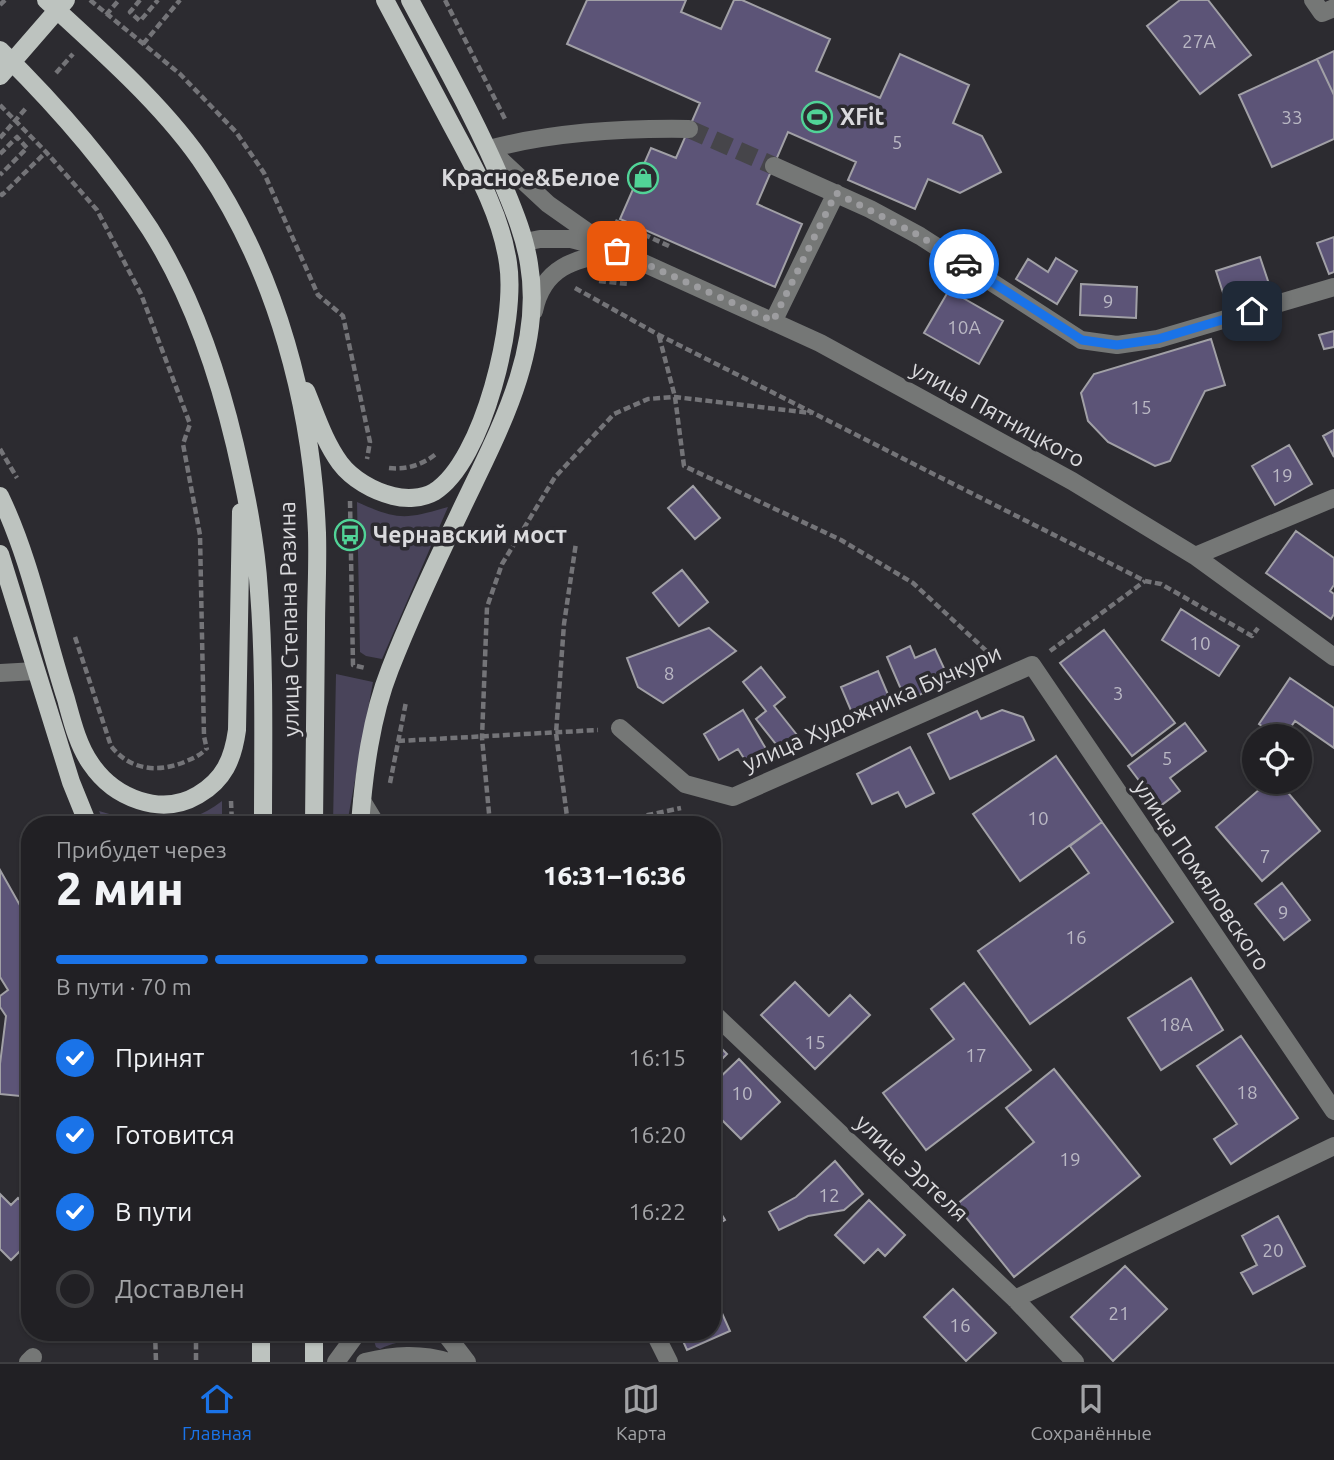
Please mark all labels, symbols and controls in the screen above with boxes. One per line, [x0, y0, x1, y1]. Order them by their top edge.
house number: 27А [1182, 30, 1217, 52]
sports icon: XFit [800, 100, 834, 134]
place label: XFit [840, 104, 885, 129]
house number: 33 [1281, 106, 1303, 128]
house number: 5 [892, 131, 902, 153]
shop icon: Красное&Белое [626, 161, 660, 195]
place label: Красное&Белое [441, 165, 620, 190]
pin [587, 221, 647, 281]
courier [929, 229, 999, 299]
icon: bag [598, 232, 636, 270]
icon: car [945, 245, 983, 283]
pin [1222, 281, 1282, 341]
house number: 9 [1103, 290, 1113, 312]
icon: home [1233, 292, 1271, 330]
house number: 10А [947, 316, 982, 338]
street label: улица Пятницкого [907, 355, 1089, 472]
house number: 15 [1130, 396, 1152, 418]
house number: 19 [1271, 464, 1293, 486]
street label: улица Степана Разина [274, 501, 303, 737]
bus stop icon: Чернавский мост [333, 518, 367, 552]
place label: Чернавский мост [373, 522, 567, 547]
house number: 10 [1189, 632, 1211, 654]
street label: улица Художника Бучкури [739, 639, 1005, 776]
house number: 8 [664, 662, 674, 684]
house number: 3 [1113, 682, 1123, 704]
map controls [1242, 724, 1312, 794]
button: locate [1242, 724, 1312, 794]
house number: 5 [1162, 747, 1172, 769]
street label: улица Помяловского [1129, 775, 1276, 975]
house number: 10 [1027, 807, 1049, 829]
text: Прибудет через [56, 837, 227, 862]
house number: 7 [1260, 845, 1270, 867]
text: 16:31–16:36 [543, 861, 686, 890]
text: 2 мин [56, 862, 184, 914]
house number: 9 [1278, 901, 1288, 923]
house number: 16 [1065, 926, 1087, 948]
text: В пути · 70 m [56, 974, 192, 999]
house number: 18А [1159, 1013, 1194, 1035]
house number: 15 [804, 1031, 826, 1053]
icon: check [56, 1039, 94, 1077]
text: Принят [115, 1043, 204, 1072]
house number: 17 [965, 1044, 987, 1066]
text: 16:15 [628, 1045, 686, 1070]
house number: 18 [1236, 1081, 1258, 1103]
house number: 10 [731, 1082, 753, 1104]
street label: улица Эртеля [851, 1109, 974, 1226]
icon: check [56, 1116, 94, 1154]
text: Готовится [115, 1120, 235, 1149]
text: 16:20 [628, 1122, 686, 1147]
house number: 19 [1059, 1148, 1081, 1170]
house number: 12 [818, 1184, 840, 1206]
icon: check [56, 1193, 94, 1231]
text: В пути [115, 1197, 192, 1226]
text: 16:22 [628, 1199, 686, 1224]
house number: 20 [1262, 1239, 1284, 1261]
text: Доставлен [115, 1274, 245, 1303]
house number: 21 [1108, 1302, 1130, 1324]
house number: 16 [949, 1314, 971, 1336]
tab: Главная [182, 1380, 252, 1444]
tab: Карта [616, 1380, 667, 1444]
tab: Сохранённые [1031, 1380, 1152, 1444]

